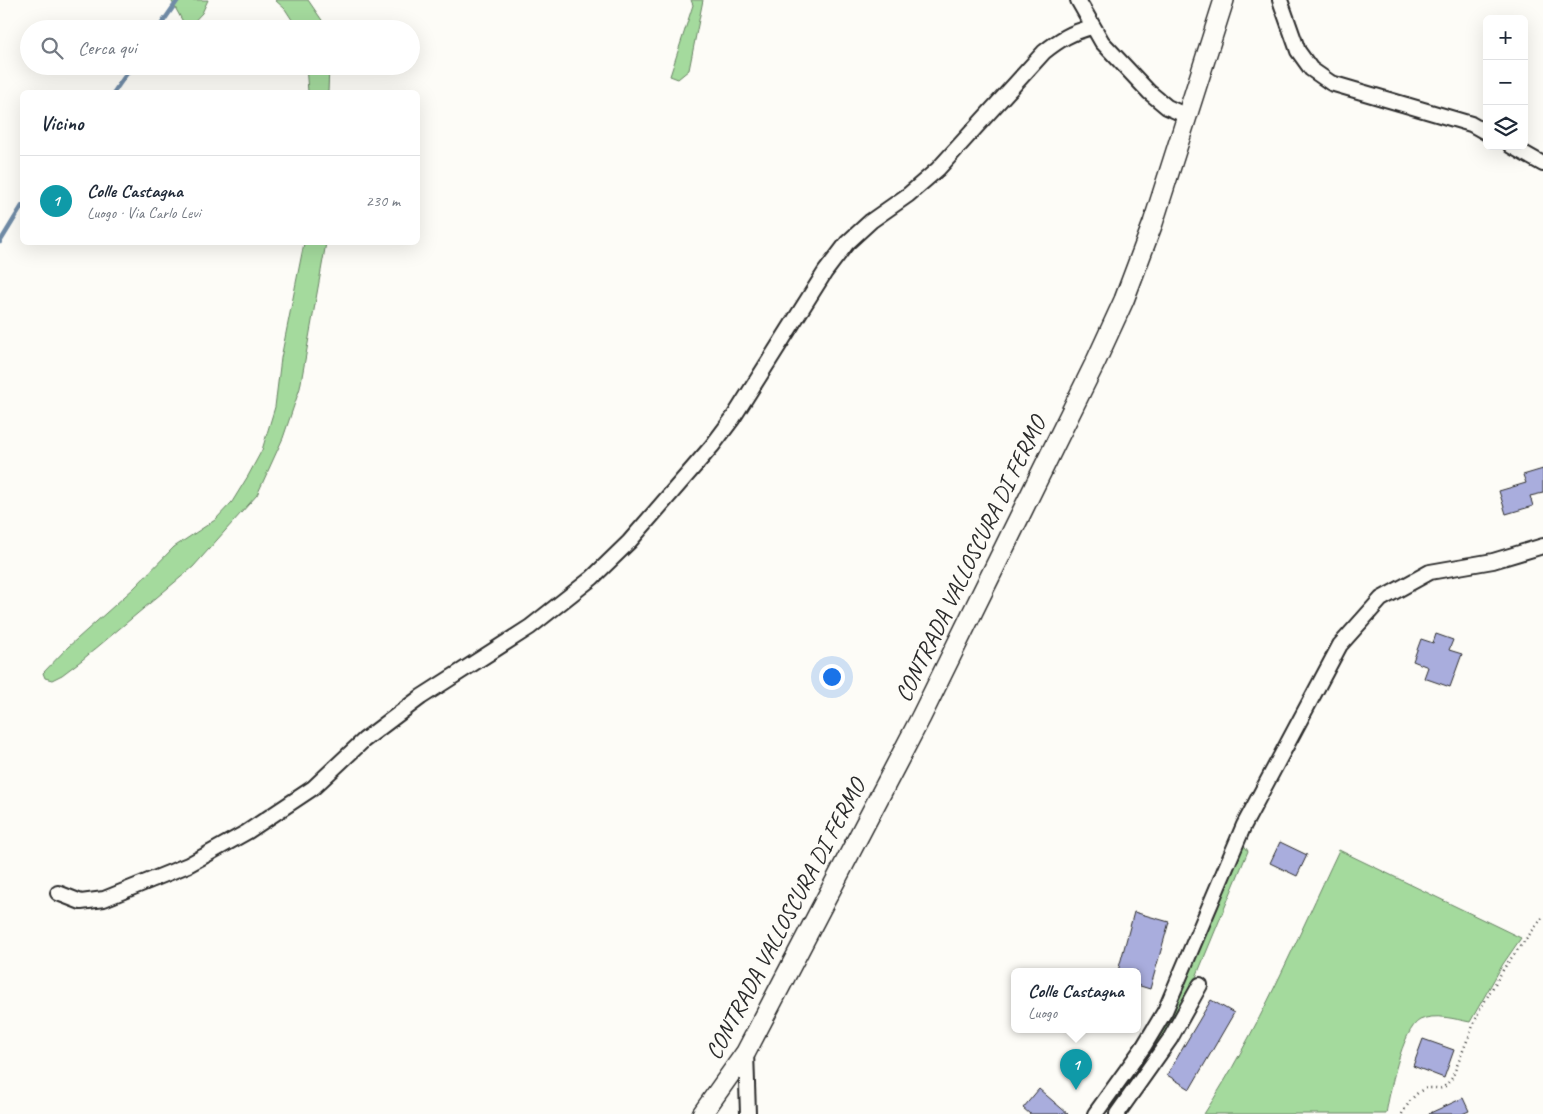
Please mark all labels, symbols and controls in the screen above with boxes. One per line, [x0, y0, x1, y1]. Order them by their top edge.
map controls [1483, 15, 1528, 150]
button: + [1483, 15, 1528, 60]
search box [20, 20, 420, 75]
icon: search [38, 34, 66, 62]
text: Cerca qui [78, 36, 137, 60]
button: − [1483, 60, 1528, 105]
button: layers [1483, 105, 1528, 150]
text: Vicino [40, 110, 83, 136]
text: Colle Castagna [87, 179, 183, 203]
text: 1 [52, 191, 60, 211]
text: 230 m [366, 191, 400, 211]
text: Luogo · Via Carlo Levi [87, 203, 201, 223]
street label: CONTRADA VALLOSCURA DI FERMO [888, 409, 1054, 706]
your location [819, 664, 845, 690]
street label: CONTRADA VALLOSCURA DI FERMO [698, 771, 873, 1064]
popup [1011, 968, 1141, 1033]
text: Colle Castagna [1028, 979, 1124, 1003]
text: Luogo [1028, 1003, 1057, 1023]
pin: 1 [1060, 1049, 1092, 1090]

